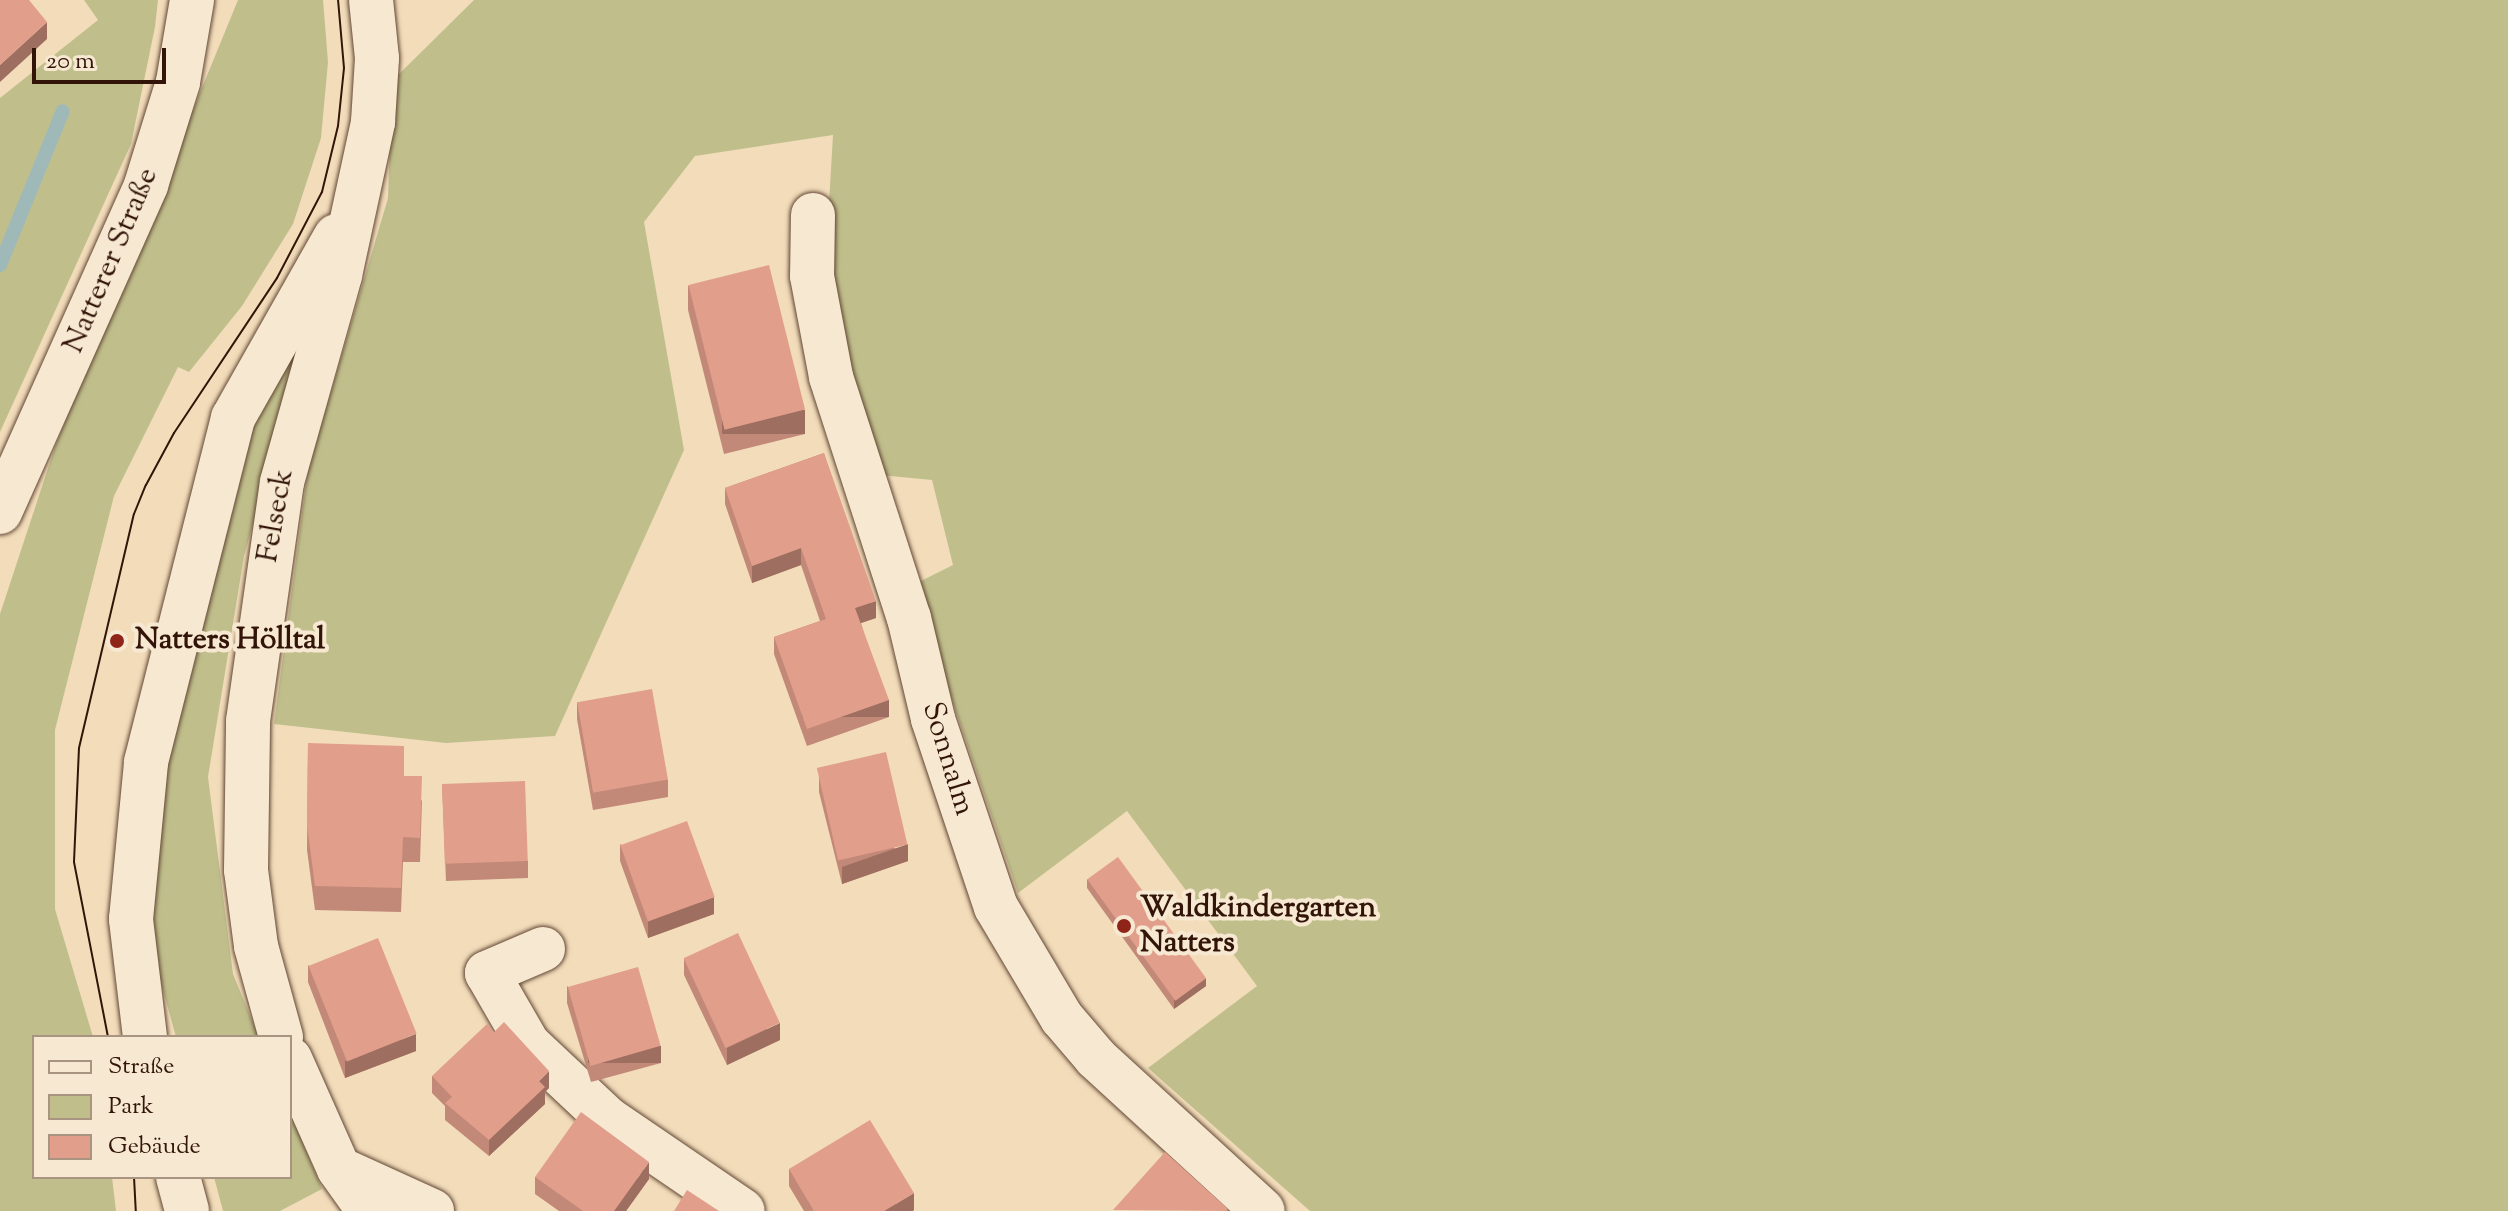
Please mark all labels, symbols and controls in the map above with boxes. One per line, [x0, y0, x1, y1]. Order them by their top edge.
scale bar [36, 32, 170, 82]
text: 20 m [46, 45, 95, 79]
street label: Natterer Straße [57, 163, 167, 359]
street label: Felseck [251, 467, 303, 565]
place label: Natters Hölltal [135, 623, 325, 659]
marker: Natters Hölltal [106, 630, 128, 652]
street label: Sonnalm [913, 698, 981, 820]
place label: Waldkindergarten Natters [1140, 891, 1376, 962]
marker: Waldkindergarten Natters [1115, 917, 1133, 935]
legend [32, 1035, 292, 1179]
text: Straße [108, 1050, 174, 1084]
text: Park [108, 1090, 154, 1124]
text: Gebäude [108, 1130, 201, 1164]

